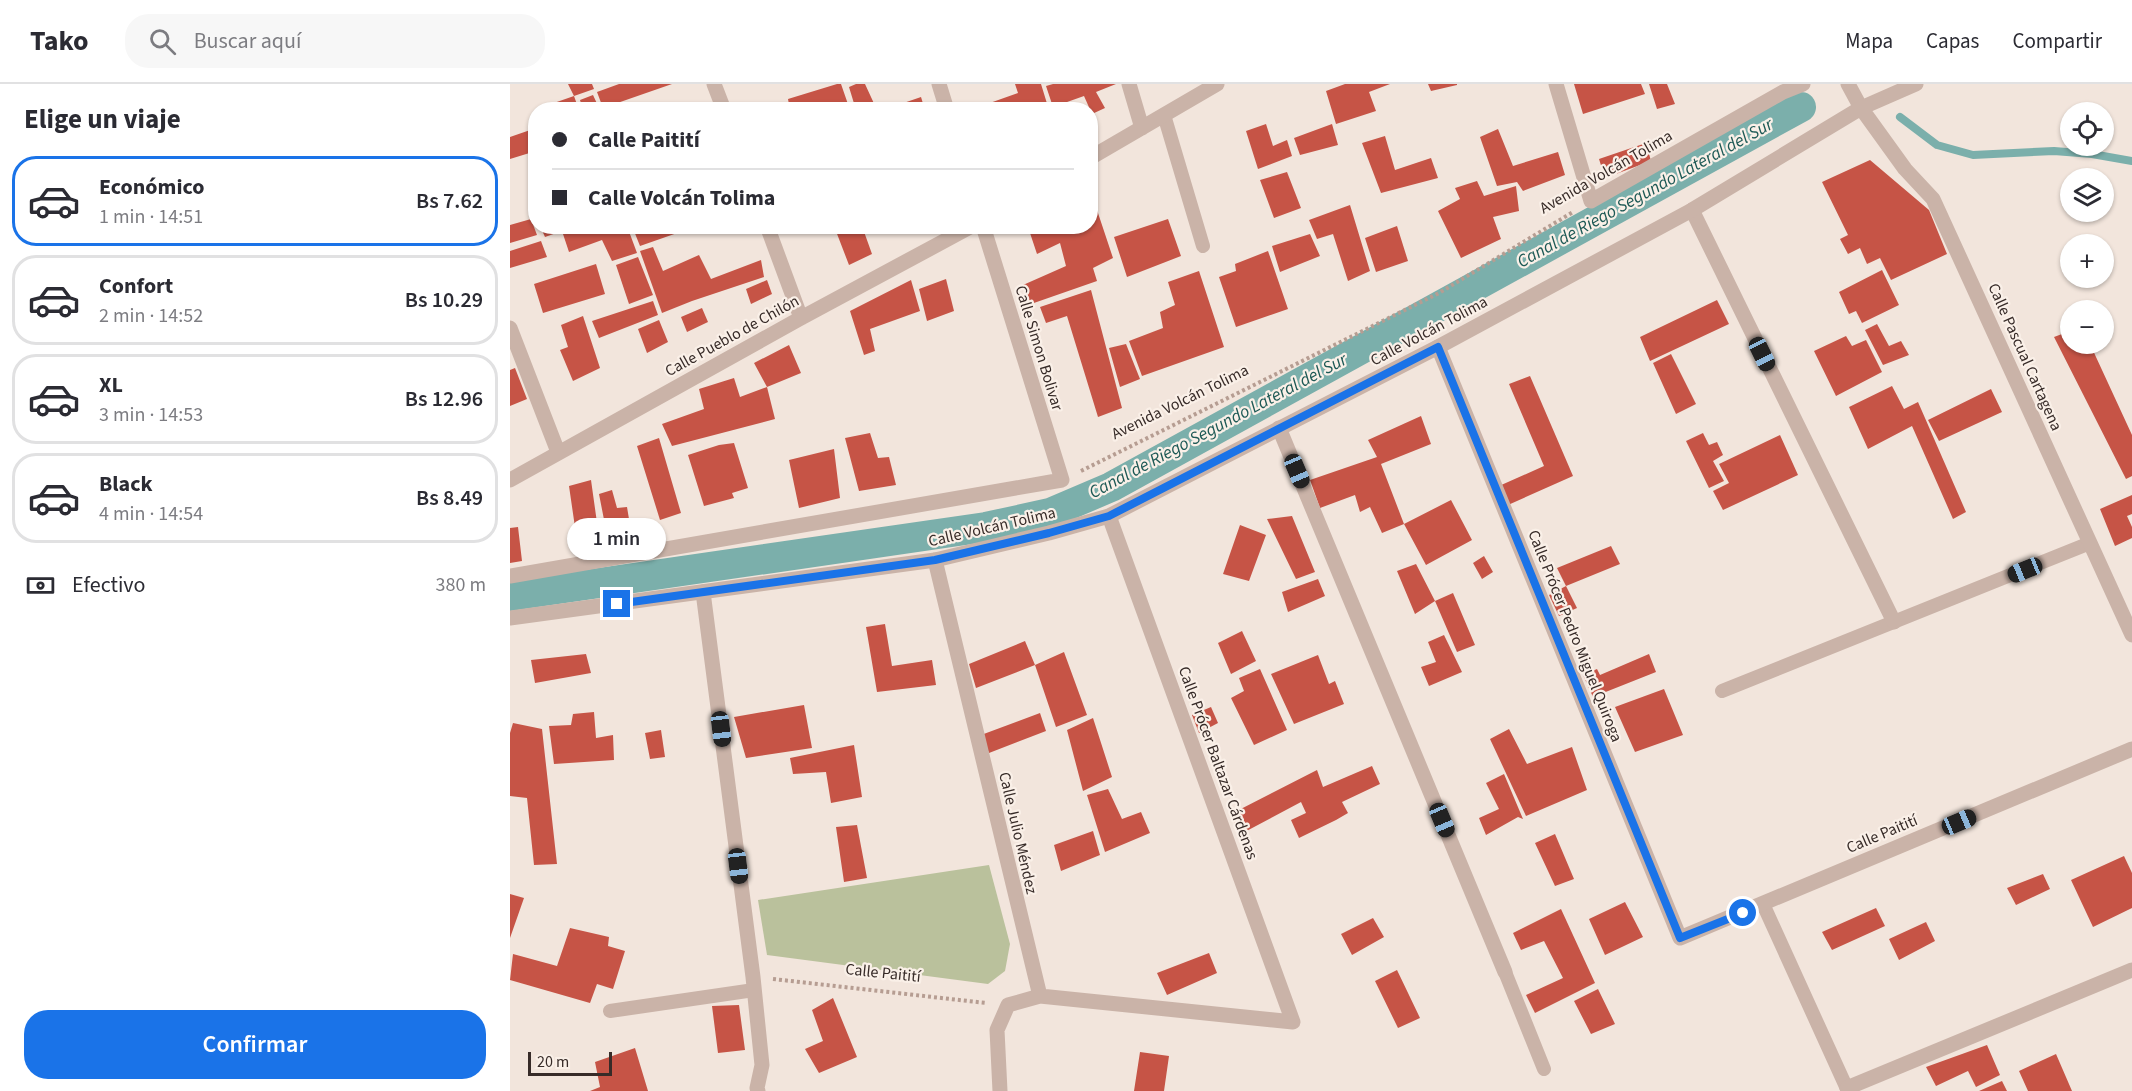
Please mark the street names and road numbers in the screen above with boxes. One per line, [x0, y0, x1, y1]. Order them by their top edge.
street label: Avenida Volcán Tolima [1535, 125, 1677, 219]
street label: Calle Pascual Cartagena [1983, 280, 2067, 434]
street label: Calle Simon Bolivar [1010, 283, 1069, 414]
street label: Calle Pueblo de Chilón [661, 290, 803, 382]
street label: Calle Volcán Tolima [1366, 291, 1492, 371]
street label: Avenida Volcán Tolima [1108, 359, 1252, 445]
street label: Calle Volcán Tolima [926, 502, 1058, 552]
street label: Calle Prócer Pedro Miguel Quiroga [1522, 527, 1628, 745]
street label: Calle Prócer Baltazar Cárdenas [1173, 663, 1263, 863]
street label: Calle Julio Méndez [993, 770, 1043, 896]
street label: Calle Paitití [1843, 809, 1922, 859]
street label: Calle Paitití [844, 958, 923, 988]

